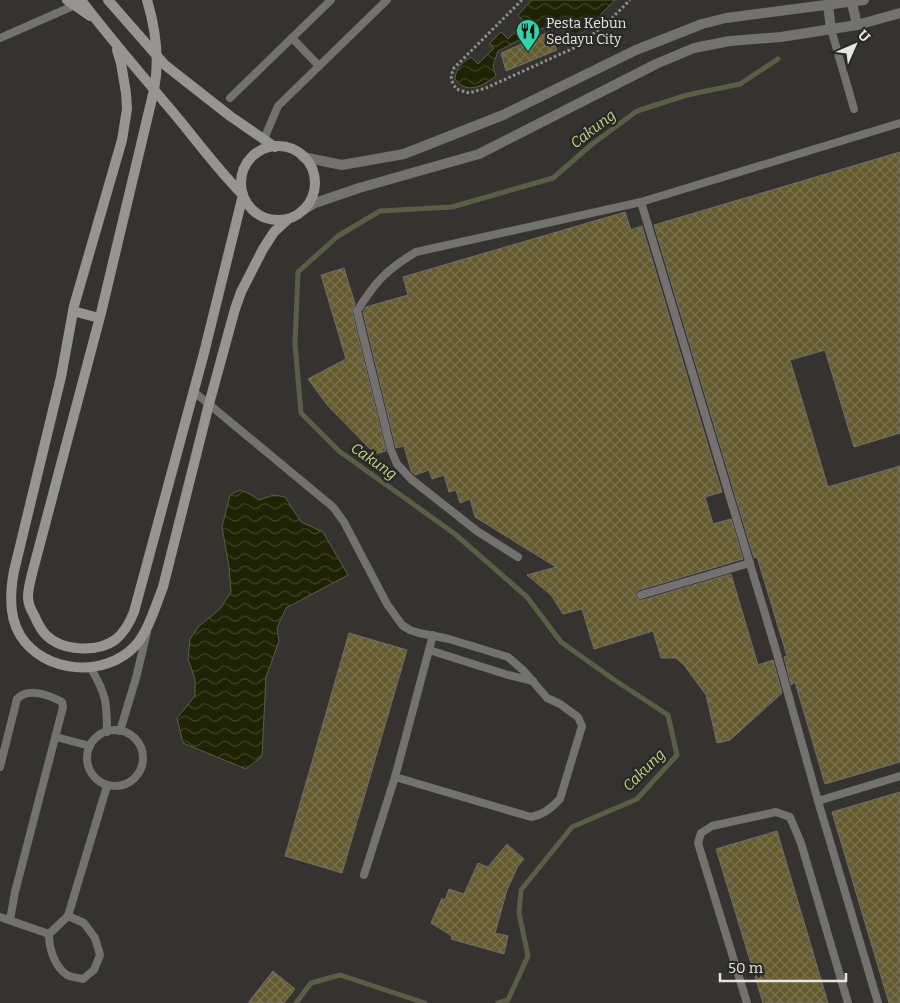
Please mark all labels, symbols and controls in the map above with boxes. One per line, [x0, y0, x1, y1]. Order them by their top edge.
place label: Pesta Kebun Sedayu City [546, 15, 627, 48]
restaurant icon: Pesta Kebun Sedayu City [515, 18, 541, 52]
north arrow [830, 20, 880, 70]
text: U [854, 26, 874, 46]
water label: Cakung [567, 106, 619, 152]
water label: Cakung [347, 439, 401, 483]
water label: Cakung [619, 745, 669, 795]
scale bar [720, 950, 846, 982]
text: 50 m [728, 959, 764, 977]

